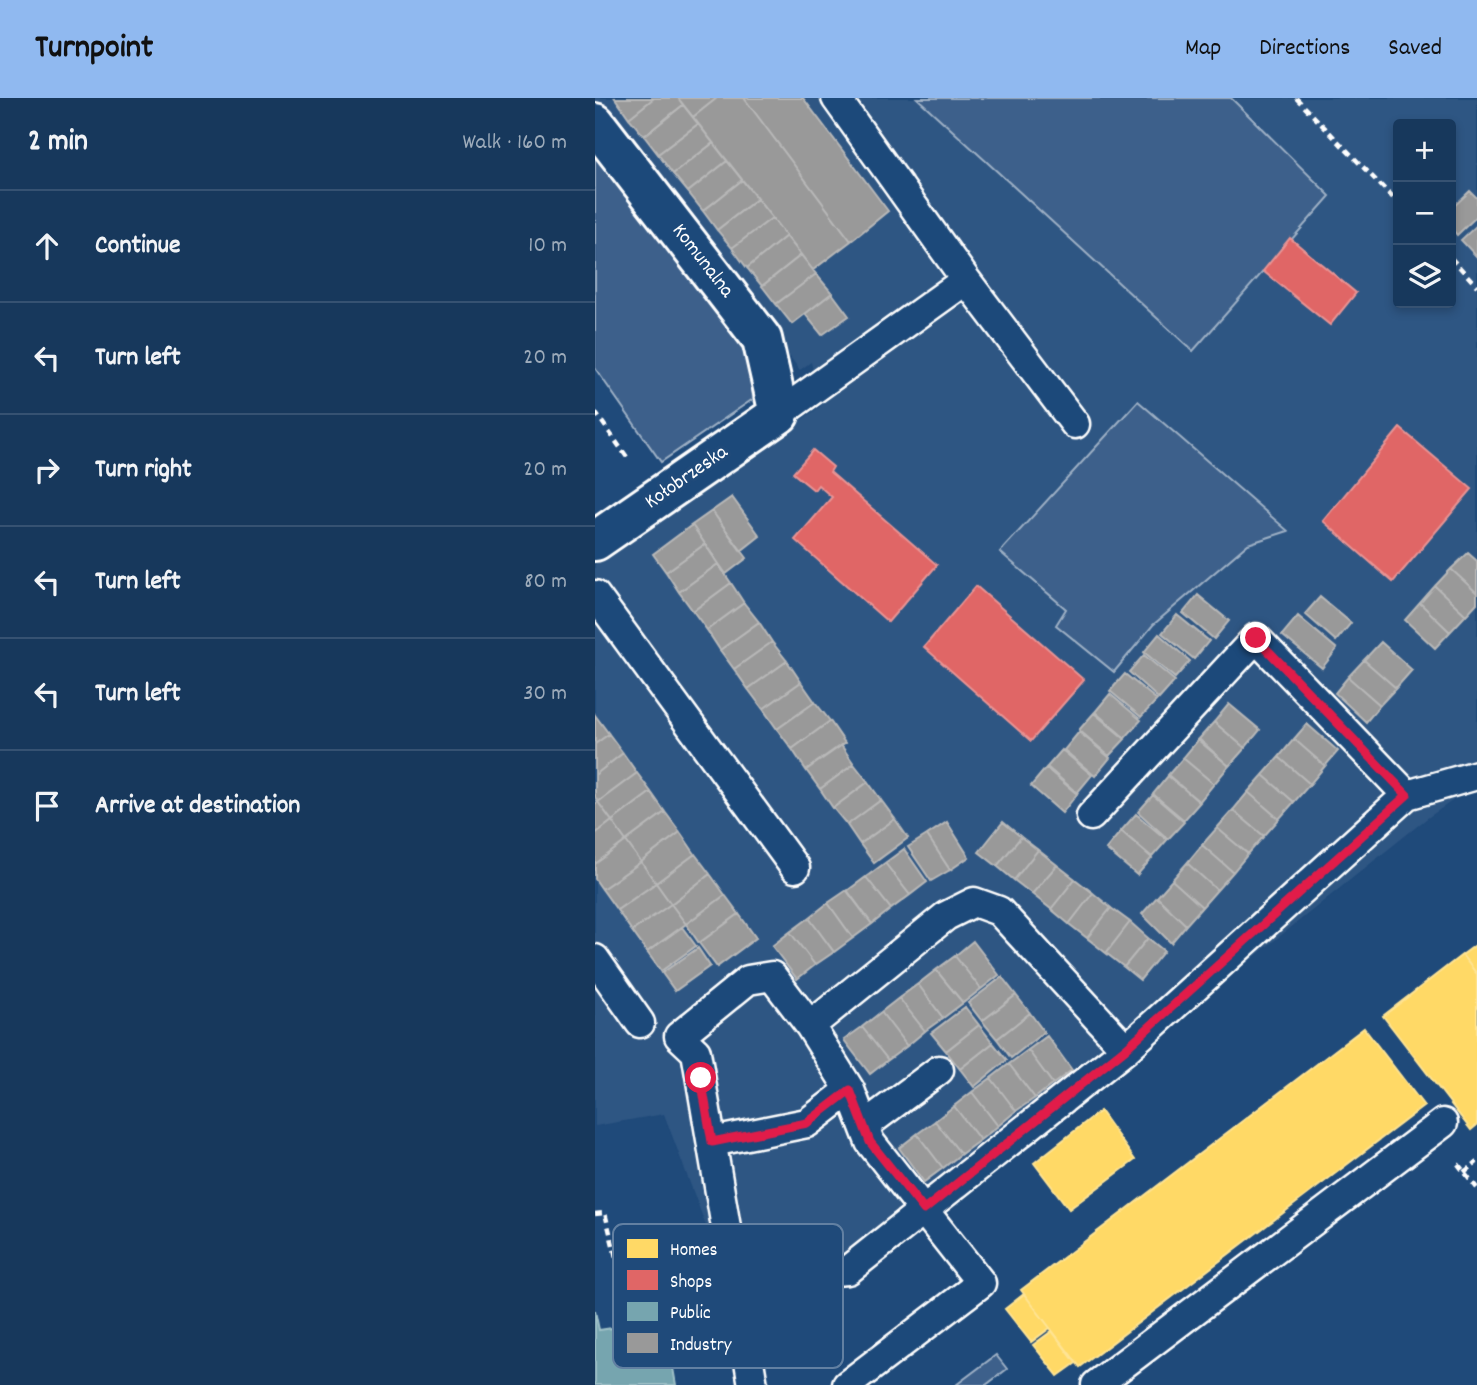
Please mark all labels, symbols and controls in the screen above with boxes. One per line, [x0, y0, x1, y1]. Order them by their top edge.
text: Turnpoint [35, 26, 153, 73]
text: Map [1185, 32, 1221, 66]
text: Directions [1259, 32, 1350, 66]
text: Saved [1388, 32, 1442, 66]
map controls [1393, 119, 1456, 308]
button: + [1393, 119, 1456, 182]
text: 2 min [28, 122, 88, 165]
text: Walk · 160 m [462, 127, 567, 160]
button: − [1393, 182, 1456, 245]
street label: Komunalna [664, 218, 741, 306]
icon: ahead [28, 227, 66, 265]
text: Continue [95, 228, 180, 265]
text: 10 m [528, 230, 567, 263]
button: layers [1393, 245, 1456, 308]
icon: left [28, 339, 66, 377]
text: Turn left [95, 340, 181, 377]
text: 20 m [523, 342, 567, 375]
street label: Kołobrzeska [639, 438, 736, 518]
icon: right [28, 451, 66, 489]
text: Turn right [95, 452, 192, 489]
text: 20 m [523, 454, 567, 487]
icon: left [28, 563, 66, 601]
text: Turn left [95, 564, 181, 601]
text: 80 m [524, 566, 567, 599]
route end [1240, 622, 1271, 653]
icon: left [28, 675, 66, 713]
text: Turn left [95, 676, 181, 713]
text: 30 m [523, 678, 567, 711]
icon: arrive [28, 787, 66, 825]
text: Arrive at destination [95, 788, 300, 825]
route start [685, 1062, 716, 1093]
legend [613, 1224, 843, 1368]
text: Homes [670, 1238, 718, 1265]
text: Shops [670, 1270, 712, 1297]
text: Public [670, 1301, 711, 1328]
text: Industry [670, 1333, 732, 1360]

